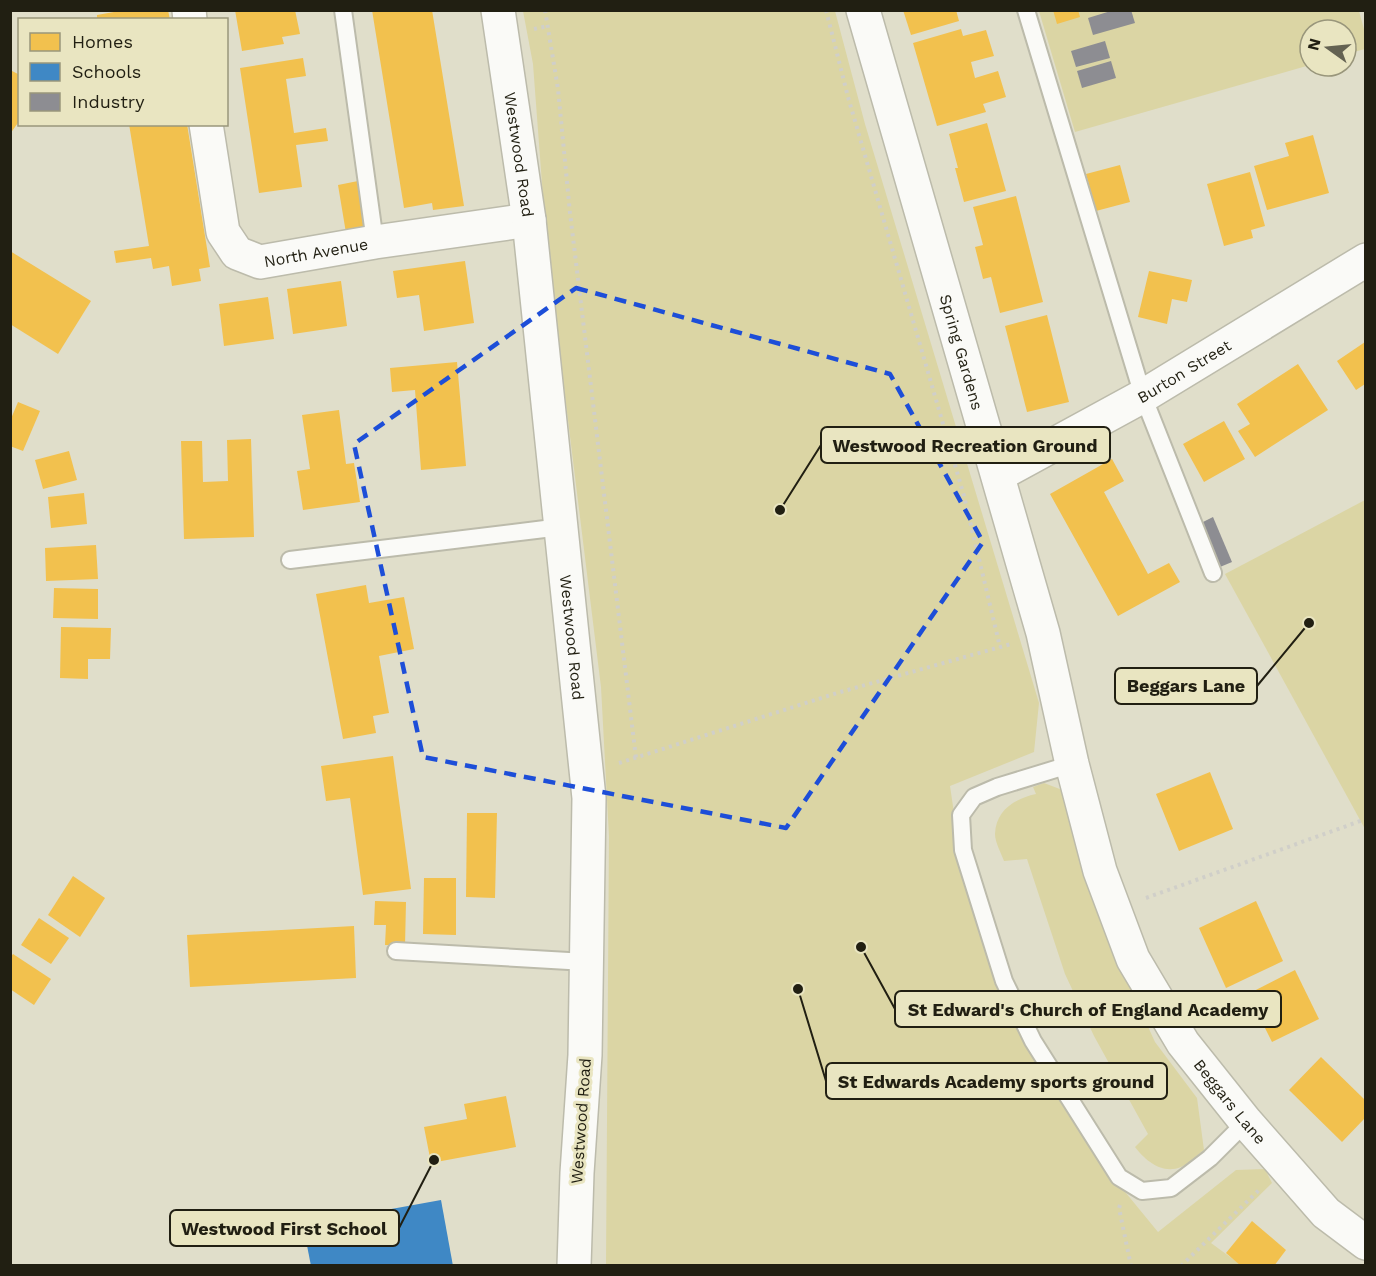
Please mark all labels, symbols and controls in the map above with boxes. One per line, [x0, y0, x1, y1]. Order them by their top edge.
legend [18, 18, 228, 126]
north arrow [1298, 18, 1358, 78]
text: Homes [72, 31, 133, 52]
text: N [1303, 36, 1325, 52]
text: Schools [72, 61, 141, 82]
text: Industry [72, 91, 145, 112]
street label: Westwood Road [501, 91, 538, 218]
street label: North Avenue [262, 234, 369, 271]
street label: Spring Gardens [936, 292, 988, 412]
street label: Burton Street [1134, 335, 1234, 407]
callout: Westwood Recreation Ground [821, 427, 1110, 463]
text: Westwood Recreation Ground [832, 435, 1098, 456]
street label: Westwood Road [556, 574, 588, 701]
callout: Beggars Lane [1115, 668, 1257, 704]
text: Beggars Lane [1127, 675, 1245, 696]
callout: St Edward's Church of England Academy [895, 991, 1281, 1027]
text: St Edward's Church of England Academy [908, 999, 1269, 1020]
street label: Beggars Lane [1190, 1055, 1270, 1148]
street label: Westwood Road [567, 1057, 595, 1185]
callout: St Edwards Academy sports ground [826, 1063, 1167, 1099]
text: St Edwards Academy sports ground [838, 1071, 1154, 1092]
callout: Westwood First School [170, 1210, 399, 1246]
text: Westwood First School [181, 1218, 387, 1239]

